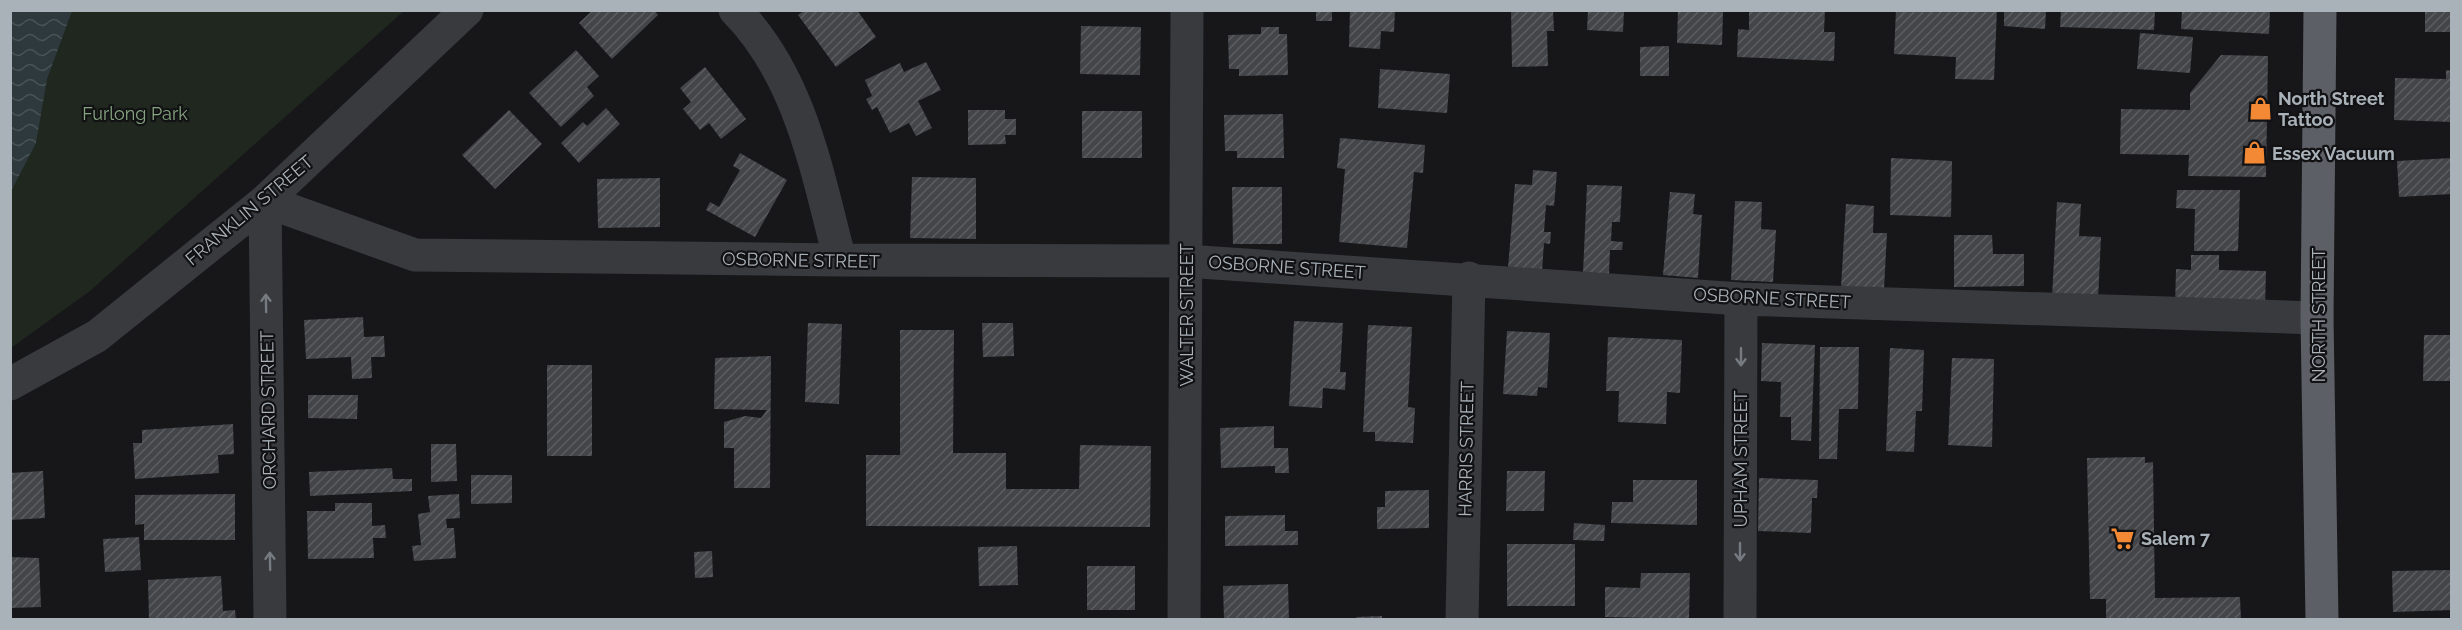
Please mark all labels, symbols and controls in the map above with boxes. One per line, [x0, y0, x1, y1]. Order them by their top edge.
place label: North Street Tattoo [2278, 88, 2385, 130]
shop icon: North Street Tattoo [2247, 95, 2273, 121]
park label: Furlong Park [82, 103, 188, 124]
shop icon: Essex Vacuum [2241, 140, 2267, 166]
place label: Essex Vacuum [2272, 143, 2395, 164]
street label: FRANKLIN STREET [181, 151, 317, 269]
street label: WALTER STREET [1176, 243, 1197, 387]
street label: OSBORNE STREET [722, 248, 880, 272]
street label: NORTH STREET [2308, 248, 2329, 382]
street label: OSBORNE STREET [1208, 251, 1366, 283]
street label: OSBORNE STREET [1693, 283, 1851, 313]
one-way arrow [261, 294, 272, 314]
street label: ORCHARD STREET [256, 330, 280, 490]
one-way arrow [1735, 347, 1746, 367]
street label: HARRIS STREET [1454, 381, 1478, 517]
street label: UPHAM STREET [1730, 390, 1751, 528]
supermarket icon: Salem 7 [2110, 525, 2136, 551]
place label: Salem 7 [2141, 528, 2211, 549]
one-way arrow [1734, 542, 1746, 562]
one-way arrow [264, 552, 275, 572]

